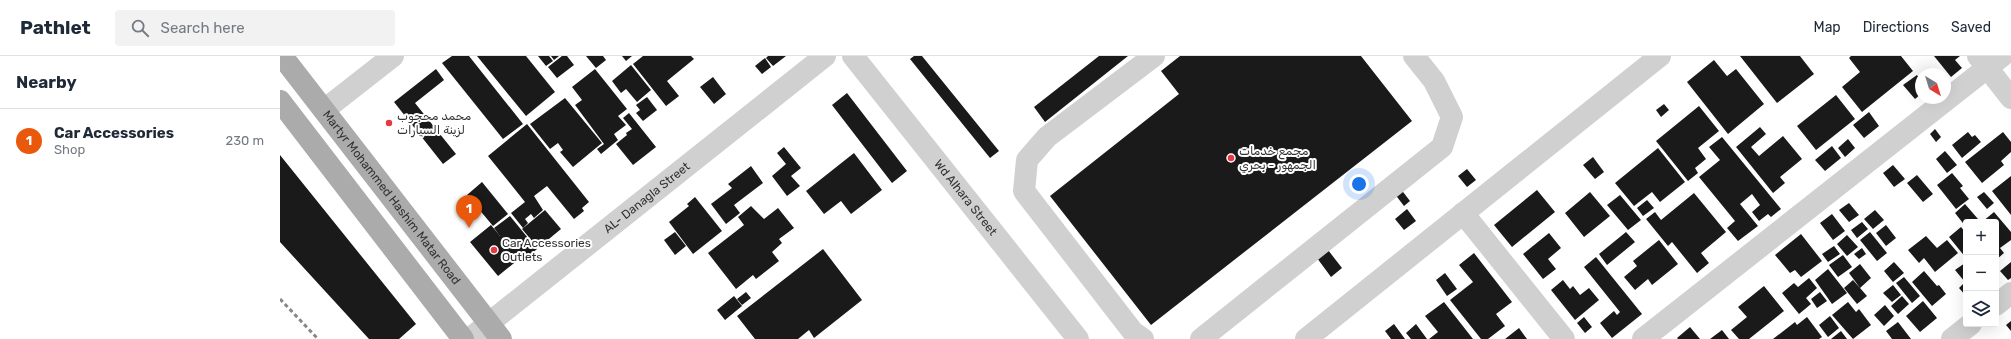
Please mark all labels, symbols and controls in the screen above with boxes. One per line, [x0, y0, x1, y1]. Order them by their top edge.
search box [115, 10, 395, 46]
text: Pathlet [20, 16, 91, 39]
icon: search [129, 17, 151, 39]
text: Search here [161, 19, 245, 37]
text: Map [1814, 19, 1841, 36]
text: Directions [1863, 19, 1929, 36]
text: Saved [1951, 19, 1991, 36]
north arrow [1915, 68, 1951, 104]
text: Nearby [16, 72, 77, 92]
street label: Martyr Mohammed Hashim Matar Road [320, 108, 463, 287]
place label: محمد محجوب لزينة السيارات [397, 109, 471, 138]
marker: محمد محجوب لزينة السيارات [384, 118, 394, 128]
text: Car Accessories [54, 124, 174, 142]
text: 1 [26, 133, 32, 148]
text: 230 m [226, 133, 264, 148]
text: Shop [54, 142, 85, 157]
place label: مجمع خدمات الجمهور - بحري [1239, 144, 1316, 173]
marker: مجمع خدمات الجمهور - بحري [1226, 153, 1236, 163]
street label: Wd Alhara Street [931, 157, 1000, 239]
street label: AL- Danagla Street [601, 159, 693, 236]
your location [1349, 174, 1369, 194]
pin: 1 [456, 195, 482, 228]
map controls [1963, 219, 1999, 327]
button: + [1963, 219, 1999, 255]
place label: Car Accessories Outlets [502, 236, 591, 264]
marker: Car Accessories Outlets [489, 245, 499, 255]
button: − [1963, 255, 1999, 291]
button: layers [1963, 291, 1999, 327]

